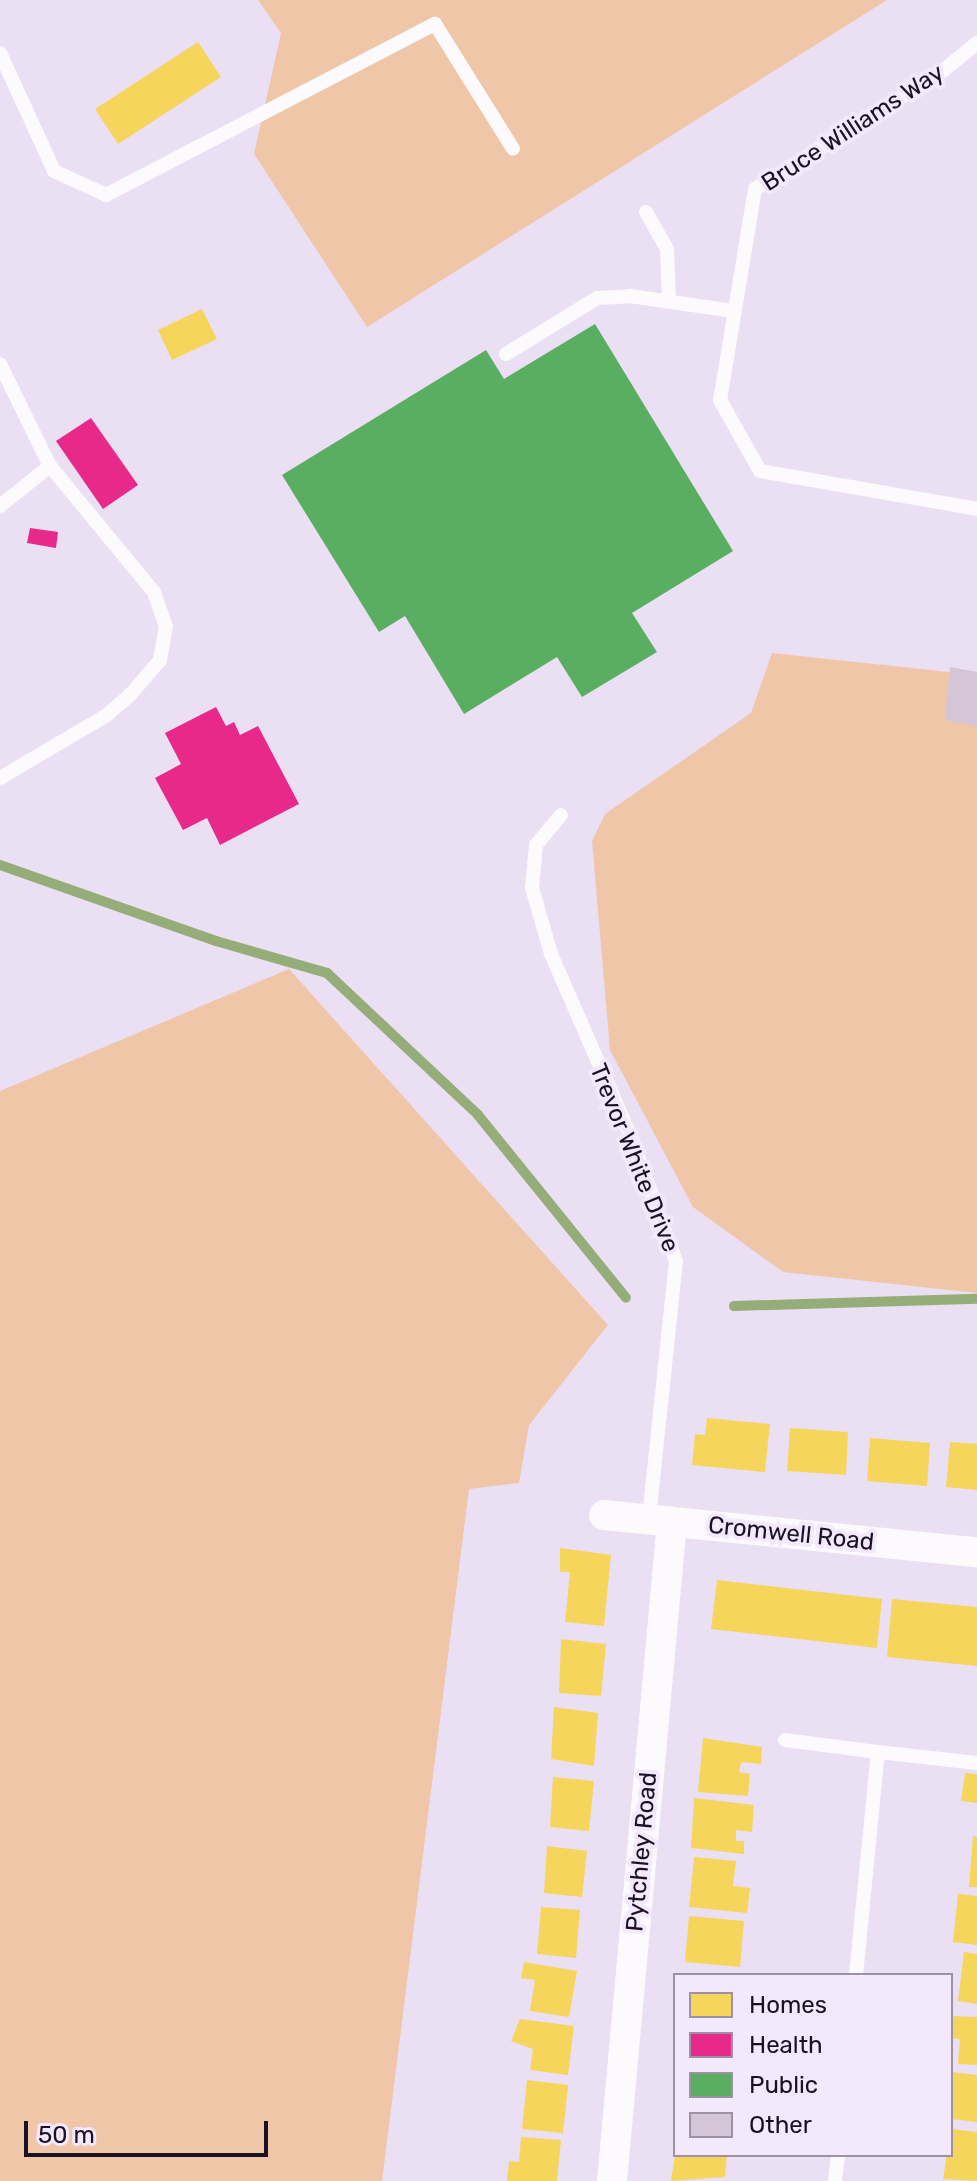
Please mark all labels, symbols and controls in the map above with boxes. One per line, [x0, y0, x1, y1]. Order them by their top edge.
street label: Bruce Williams Way [756, 58, 950, 198]
street label: Trevor White Drive [583, 1059, 685, 1257]
street label: Cromwell Road [707, 1511, 875, 1557]
street label: Pytchley Road [621, 1771, 663, 1933]
legend [673, 1973, 953, 2157]
text: Homes [749, 1991, 827, 2019]
text: Health [749, 2031, 823, 2059]
text: Public [749, 2071, 818, 2099]
scale bar [28, 2105, 272, 2155]
text: Other [749, 2111, 812, 2139]
text: 50 m [38, 2121, 95, 2149]

